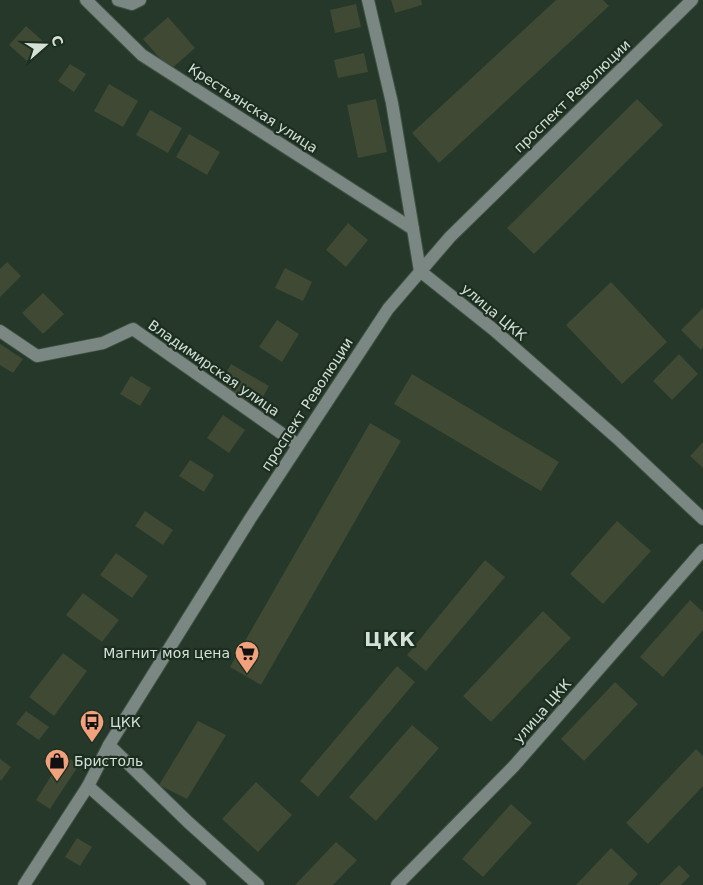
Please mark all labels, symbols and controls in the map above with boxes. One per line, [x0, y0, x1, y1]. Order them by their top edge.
north arrow [20, 20, 70, 70]
text: С [48, 33, 66, 48]
street label: проспект Революции [511, 36, 633, 156]
street label: Крестьянская улица [185, 60, 321, 156]
street label: улица ЦКК [458, 280, 530, 344]
street label: Владимирская улица [145, 317, 283, 419]
street label: проспект Революции [258, 334, 356, 474]
district label: ЦКК [364, 628, 416, 650]
supermarket icon: Магнит моя цена [234, 640, 260, 674]
place label: Магнит моя цена [103, 645, 230, 661]
street label: улица ЦКК [510, 676, 574, 746]
bus stop icon: ЦКК [79, 709, 105, 743]
place label: ЦКК [110, 714, 141, 730]
shop icon: Бристоль [44, 748, 70, 782]
place label: Бристоль [74, 753, 143, 769]

